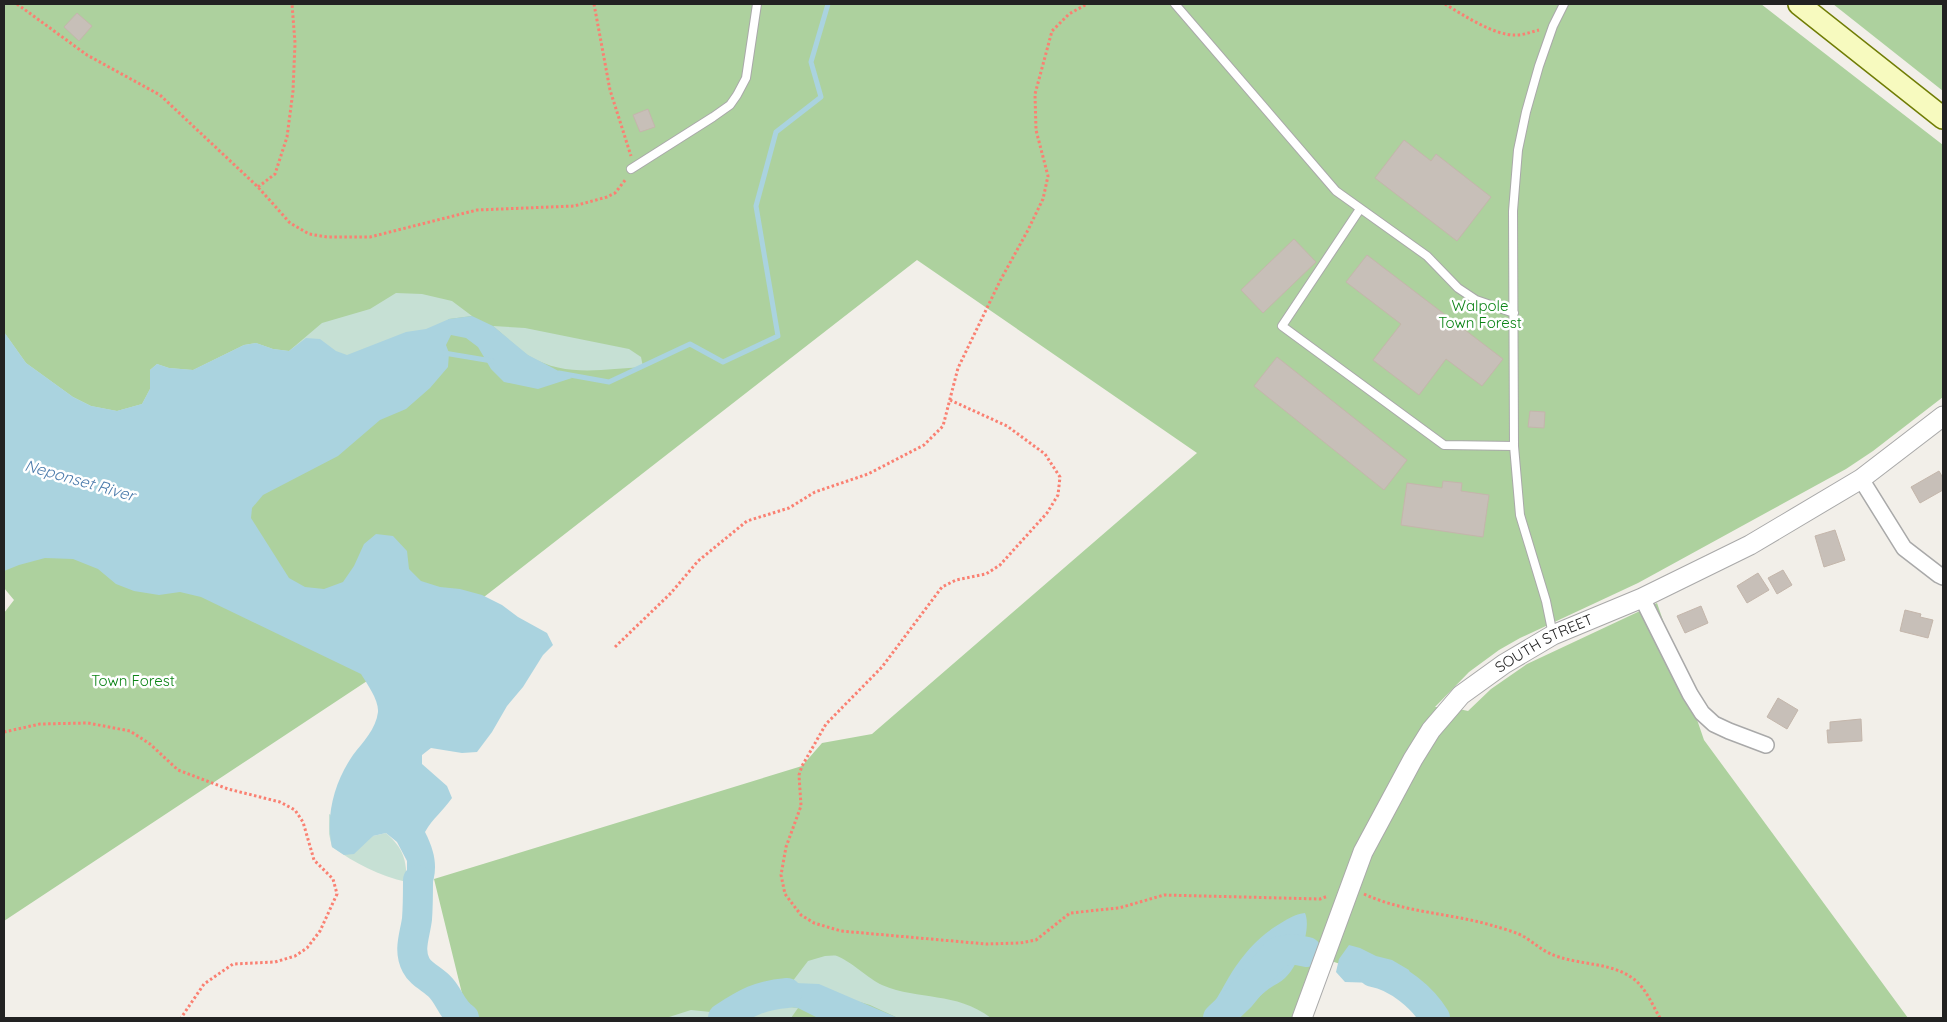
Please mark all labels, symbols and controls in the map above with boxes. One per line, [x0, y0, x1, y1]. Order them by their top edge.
park label: Walpole Town Forest [1438, 296, 1522, 332]
water label: Neponset River [23, 455, 139, 506]
street label: SOUTH STREET [1491, 609, 1596, 676]
park label: Town Forest [91, 671, 175, 690]

